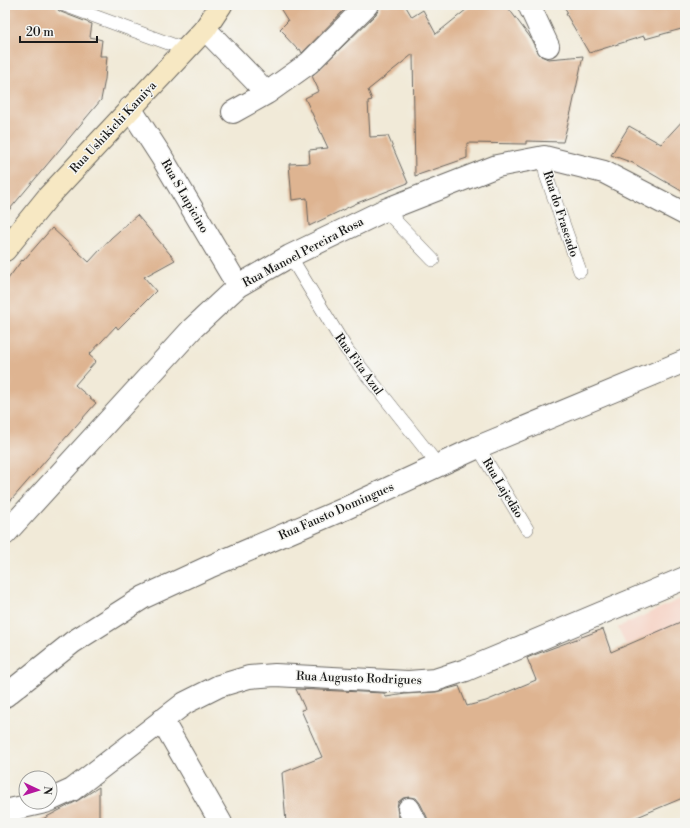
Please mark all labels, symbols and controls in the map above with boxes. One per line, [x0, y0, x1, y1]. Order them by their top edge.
scale bar [20, 18, 97, 44]
text: 20 m [26, 25, 54, 40]
street label: Rua Ushikichi Kamiya [67, 78, 160, 176]
street label: Rua S Lupicino [157, 157, 212, 236]
street label: Rua do Fraseado [540, 169, 582, 259]
street label: Rua Manoel Pereira Rosa [240, 214, 367, 291]
street label: Rua Fita Azul [331, 331, 386, 398]
street label: Rua Lajedão [479, 456, 526, 521]
street label: Rua Fausto Domingues [276, 479, 396, 544]
street label: Rua Augusto Rodrigues [296, 669, 422, 688]
north arrow [18, 770, 58, 810]
text: N [40, 786, 54, 796]

